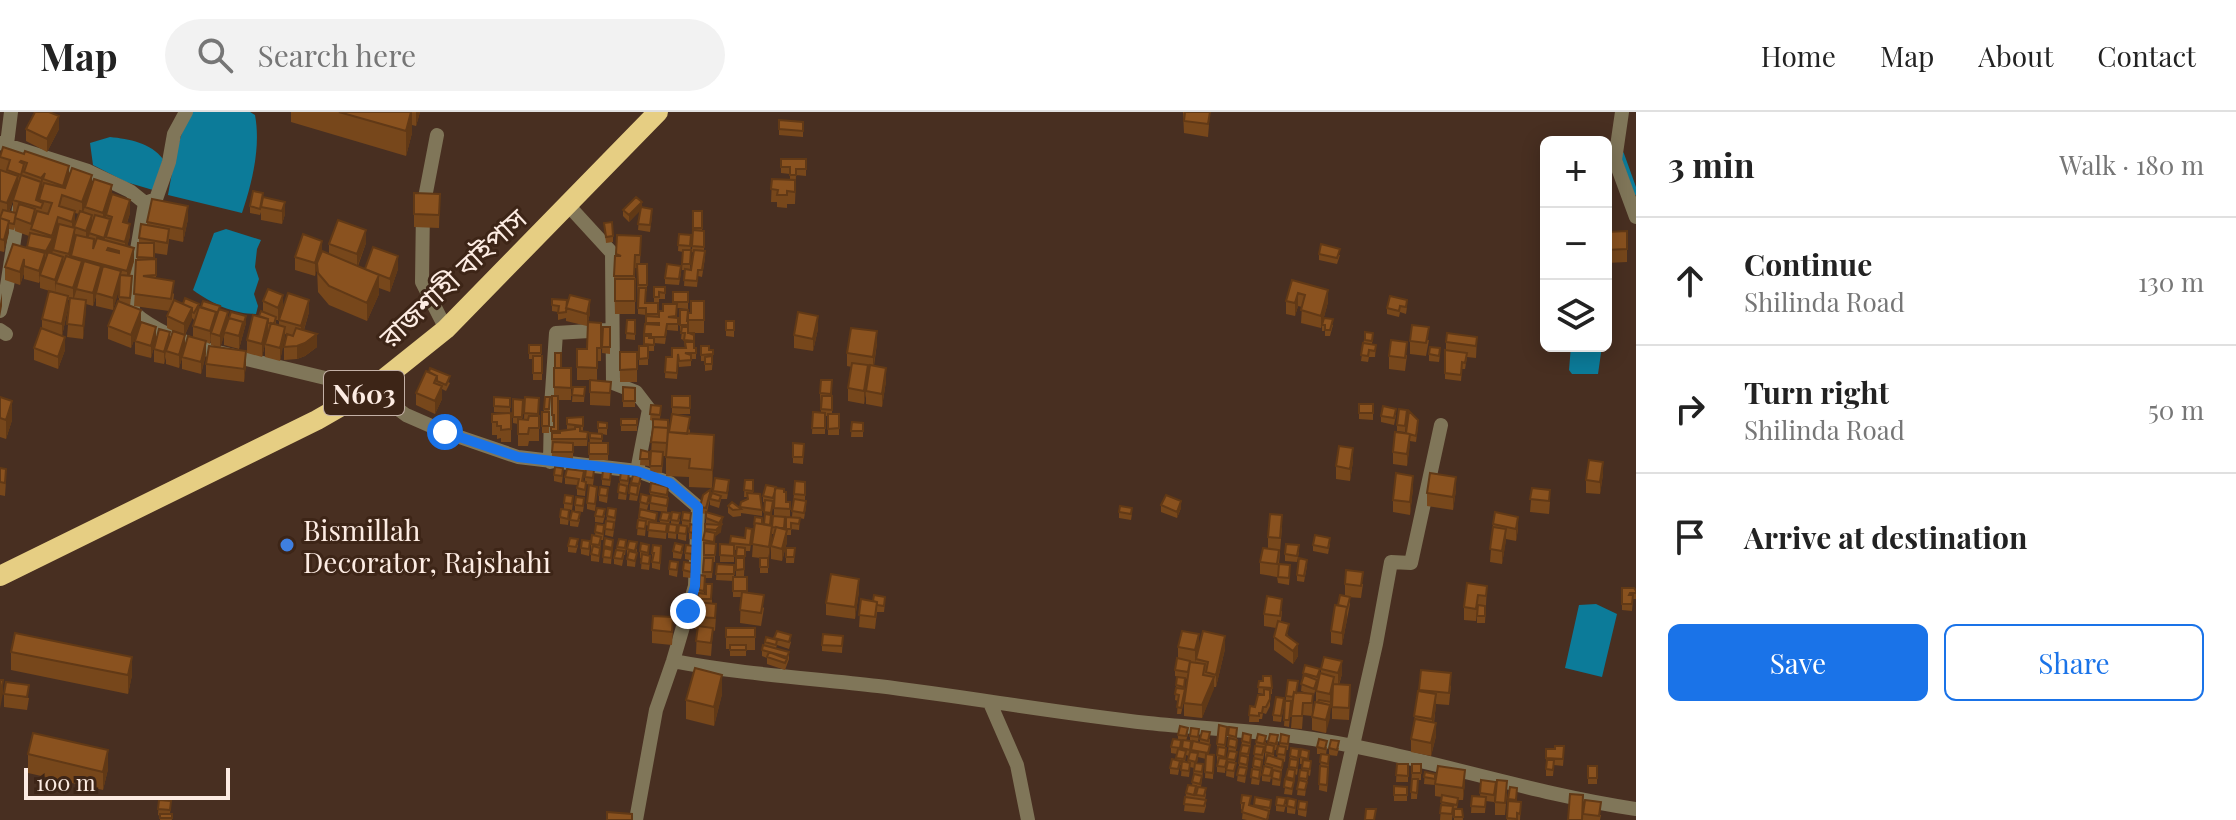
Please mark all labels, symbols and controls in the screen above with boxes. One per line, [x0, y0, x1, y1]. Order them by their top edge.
search box [165, 19, 725, 91]
text: Map [40, 30, 117, 81]
icon: search [193, 33, 237, 77]
text: Search here [257, 35, 416, 75]
text: Home [1761, 37, 1836, 74]
text: Map [1880, 37, 1934, 74]
text: About [1978, 37, 2053, 74]
text: Contact [2097, 37, 2196, 74]
map controls [1540, 136, 1612, 352]
button: + [1540, 136, 1612, 208]
text: 3 min [1668, 141, 1755, 187]
text: Walk · 180 m [2059, 147, 2204, 182]
street label: রাজশাহী বাইপাস [370, 199, 534, 355]
button: − [1540, 208, 1612, 280]
text: Continue [1744, 244, 1872, 284]
icon: ahead [1668, 259, 1712, 303]
text: 130 m [2138, 264, 2204, 299]
button: layers [1540, 280, 1612, 352]
text: Shilinda Road [1744, 284, 1905, 319]
road number: N603 [324, 371, 404, 415]
text: Turn right [1744, 372, 1889, 412]
icon: right [1668, 387, 1712, 431]
text: 50 m [2148, 392, 2204, 427]
text: Shilinda Road [1744, 412, 1905, 447]
route start [427, 414, 463, 450]
place label: Bismillah Decorator, Rajshahi [303, 511, 551, 580]
icon: arrive [1668, 515, 1712, 559]
text: Arrive at destination [1744, 517, 2027, 557]
marker: Bismillah Decorator, Rajshahi [278, 536, 296, 554]
route end [670, 593, 706, 629]
button: Save [1668, 624, 1928, 701]
button: Share [1944, 624, 2204, 701]
scale bar [24, 764, 230, 800]
text: 100 m [36, 767, 96, 797]

